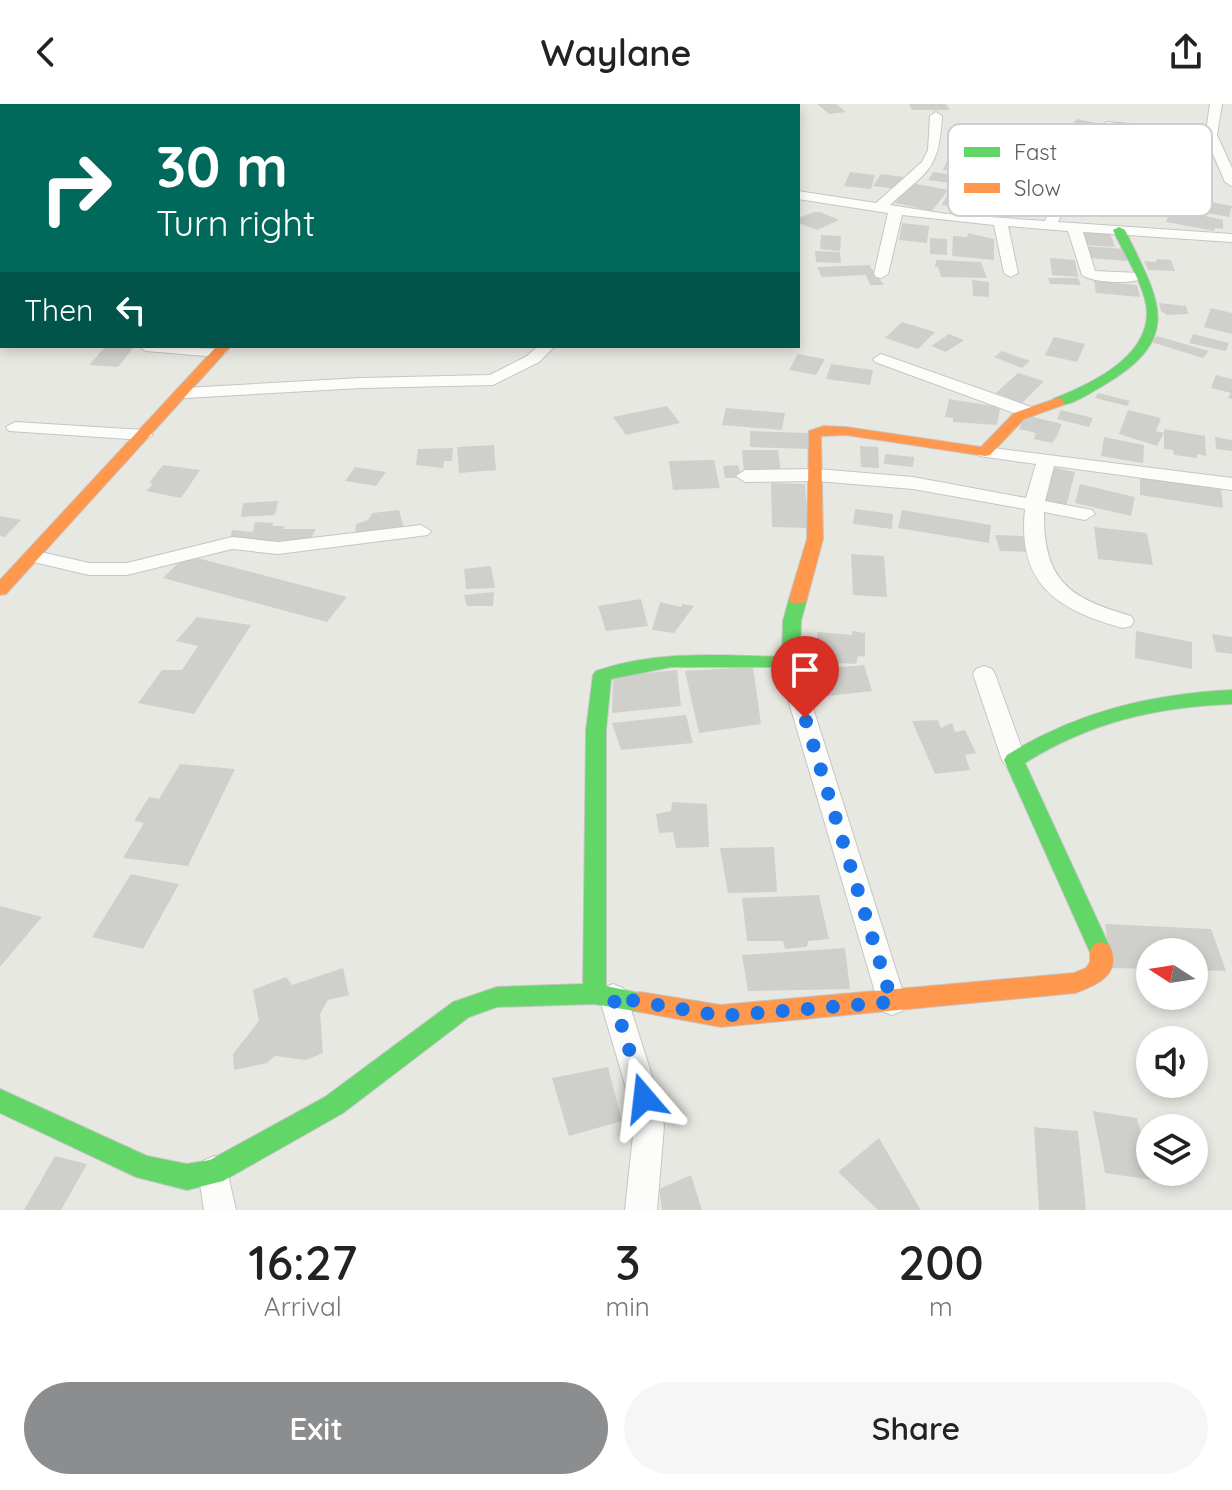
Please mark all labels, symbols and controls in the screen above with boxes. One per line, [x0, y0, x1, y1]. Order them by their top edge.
icon: back [24, 30, 68, 74]
text: Waylane [541, 30, 691, 75]
icon: share [1164, 30, 1208, 74]
legend [948, 124, 1212, 216]
text: 30 m [156, 131, 288, 201]
icon: right [24, 136, 128, 240]
text: Fast [1014, 138, 1057, 166]
text: Slow [1014, 174, 1061, 202]
text: Turn right [156, 200, 315, 245]
icon: left [109, 288, 153, 332]
text: Then [24, 291, 93, 329]
pin [771, 636, 839, 718]
icon: arrive [783, 648, 827, 692]
north arrow [1136, 938, 1208, 1010]
map controls [1136, 938, 1208, 1186]
button: sound [1136, 1026, 1208, 1098]
position arrow [602, 1056, 686, 1140]
button: layers [1136, 1114, 1208, 1186]
text: 16:27 [248, 1232, 357, 1292]
text: 3 [615, 1232, 641, 1292]
text: 200 [898, 1232, 984, 1292]
text: Arrival [264, 1290, 342, 1323]
text: min [606, 1290, 650, 1323]
text: m [929, 1290, 953, 1323]
button: Exit [24, 1382, 608, 1474]
button: Share [624, 1382, 1208, 1474]

